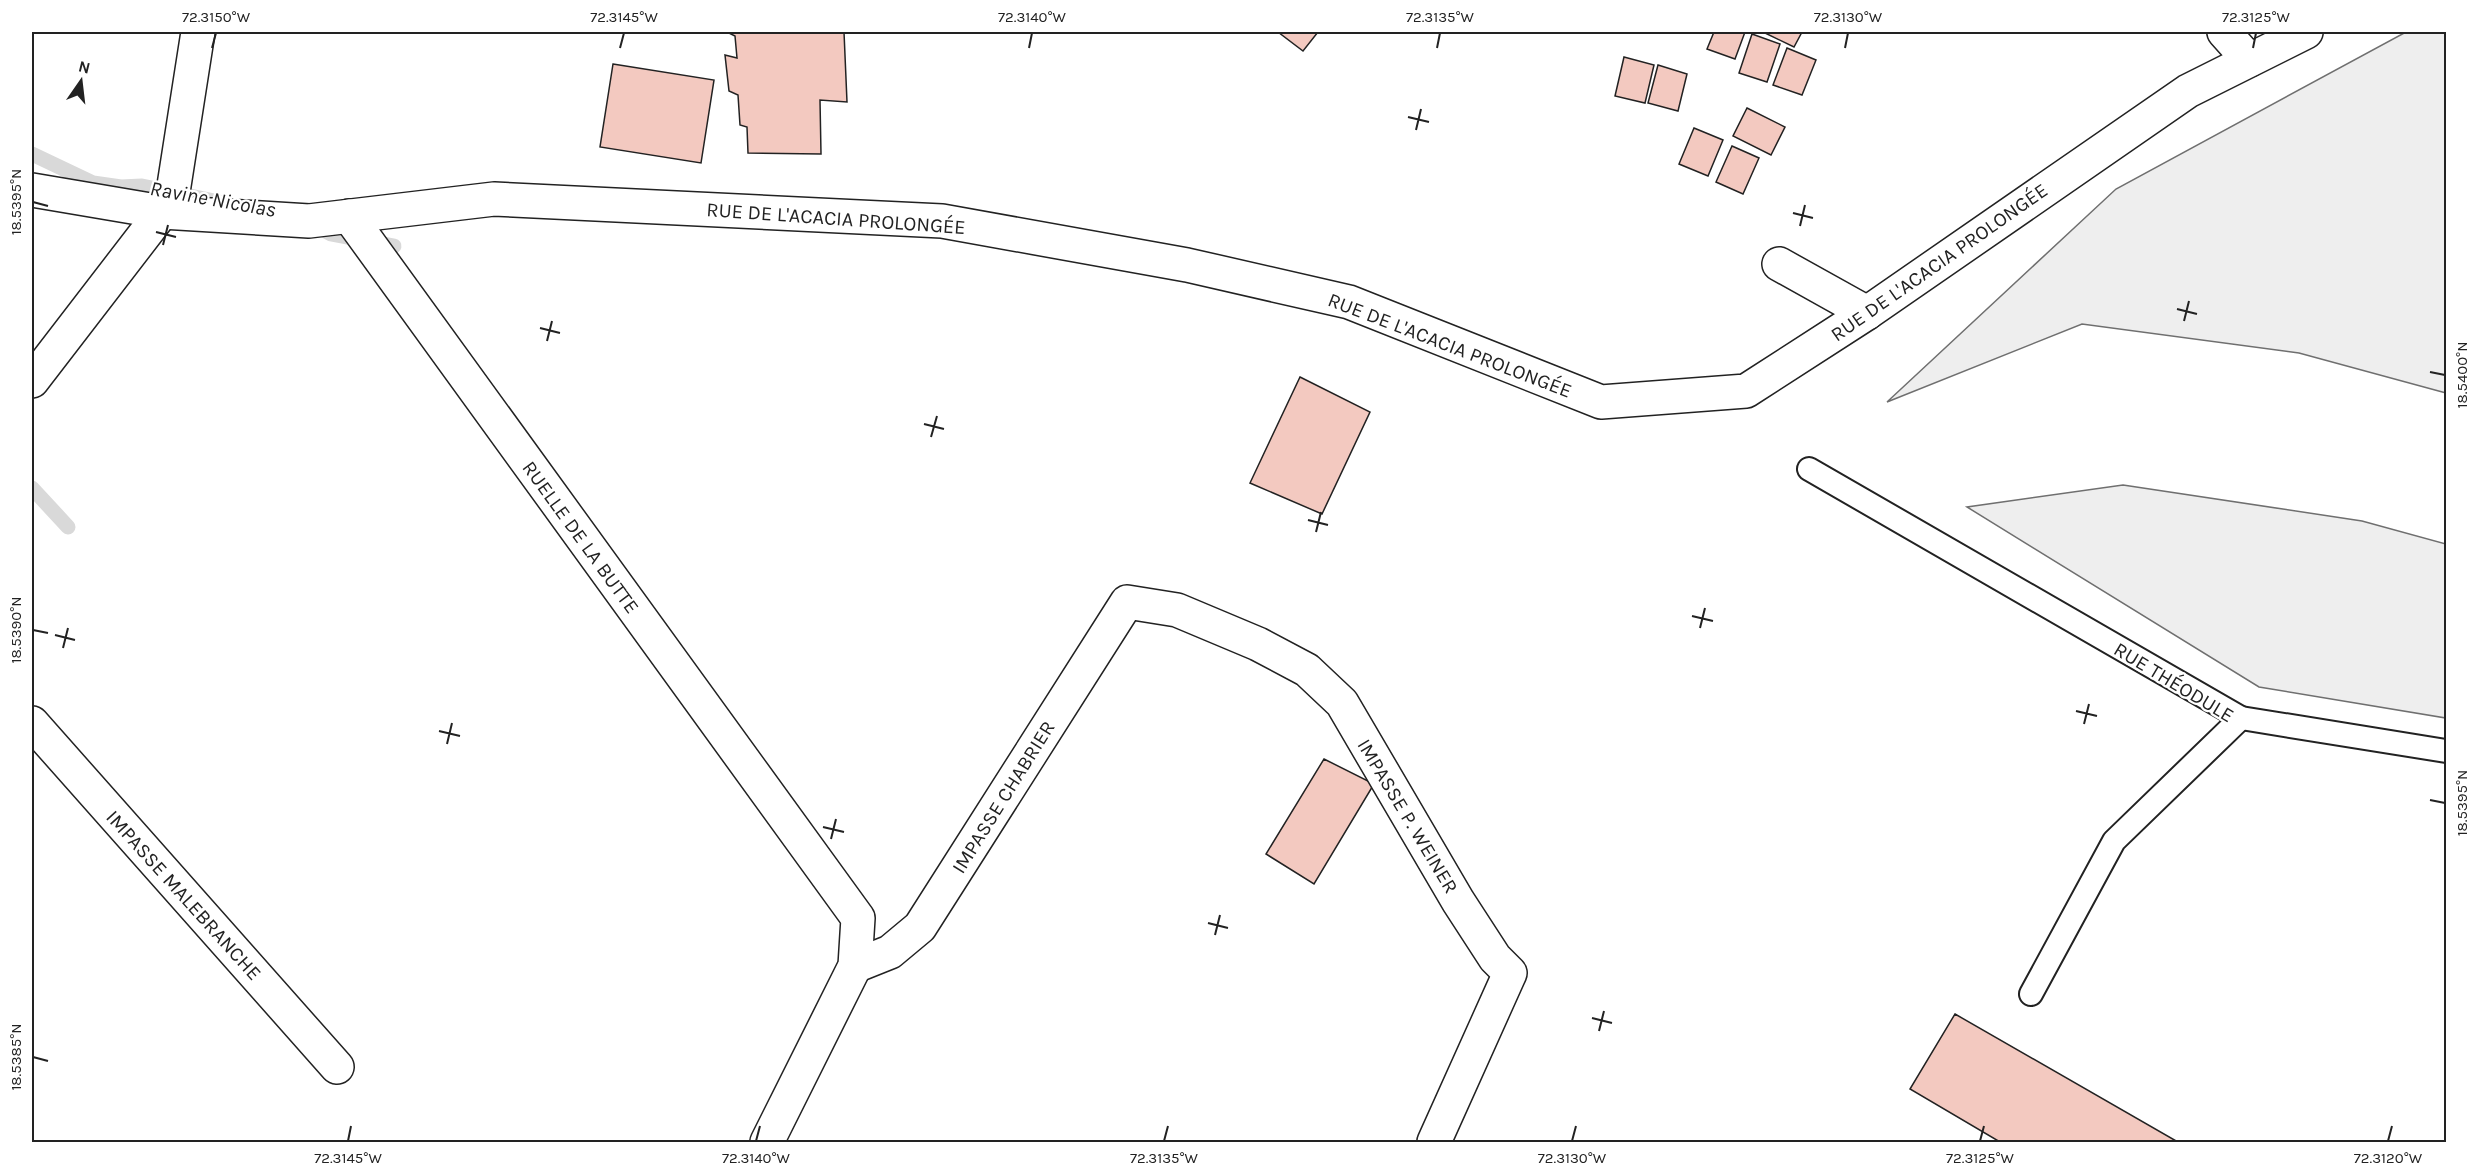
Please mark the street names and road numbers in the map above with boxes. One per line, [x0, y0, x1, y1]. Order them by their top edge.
street label: RUE DE L'ACACIA PROLONGÉE [1826, 178, 2052, 346]
street label: RUE DE L'ACACIA PROLONGÉE [706, 197, 966, 239]
street label: RUE DE L'ACACIA PROLONGÉE [1325, 287, 1575, 403]
street label: RUELLE DE LA BUTTE [518, 457, 644, 618]
street label: RUE THÉODULE [2110, 637, 2238, 727]
street label: IMPASSE CHABRIER [947, 717, 1060, 878]
street label: IMPASSE P. WEINER [1352, 735, 1463, 898]
street label: IMPASSE MALEBRANCHE [101, 806, 266, 985]

